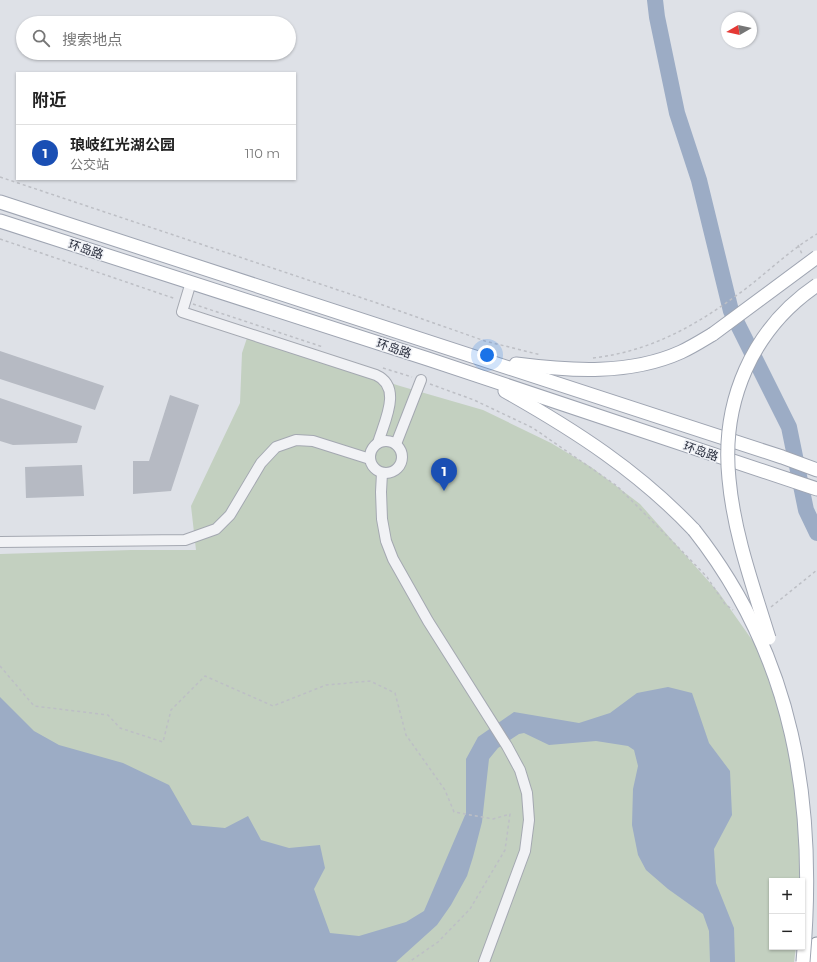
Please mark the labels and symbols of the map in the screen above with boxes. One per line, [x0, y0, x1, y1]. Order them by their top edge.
north arrow [721, 12, 757, 48]
street label: 环岛路 [67, 236, 105, 262]
street label: 环岛路 [375, 335, 413, 361]
your location [477, 345, 497, 365]
street label: 环岛路 [682, 438, 720, 464]
pin: 1 [431, 458, 457, 491]

